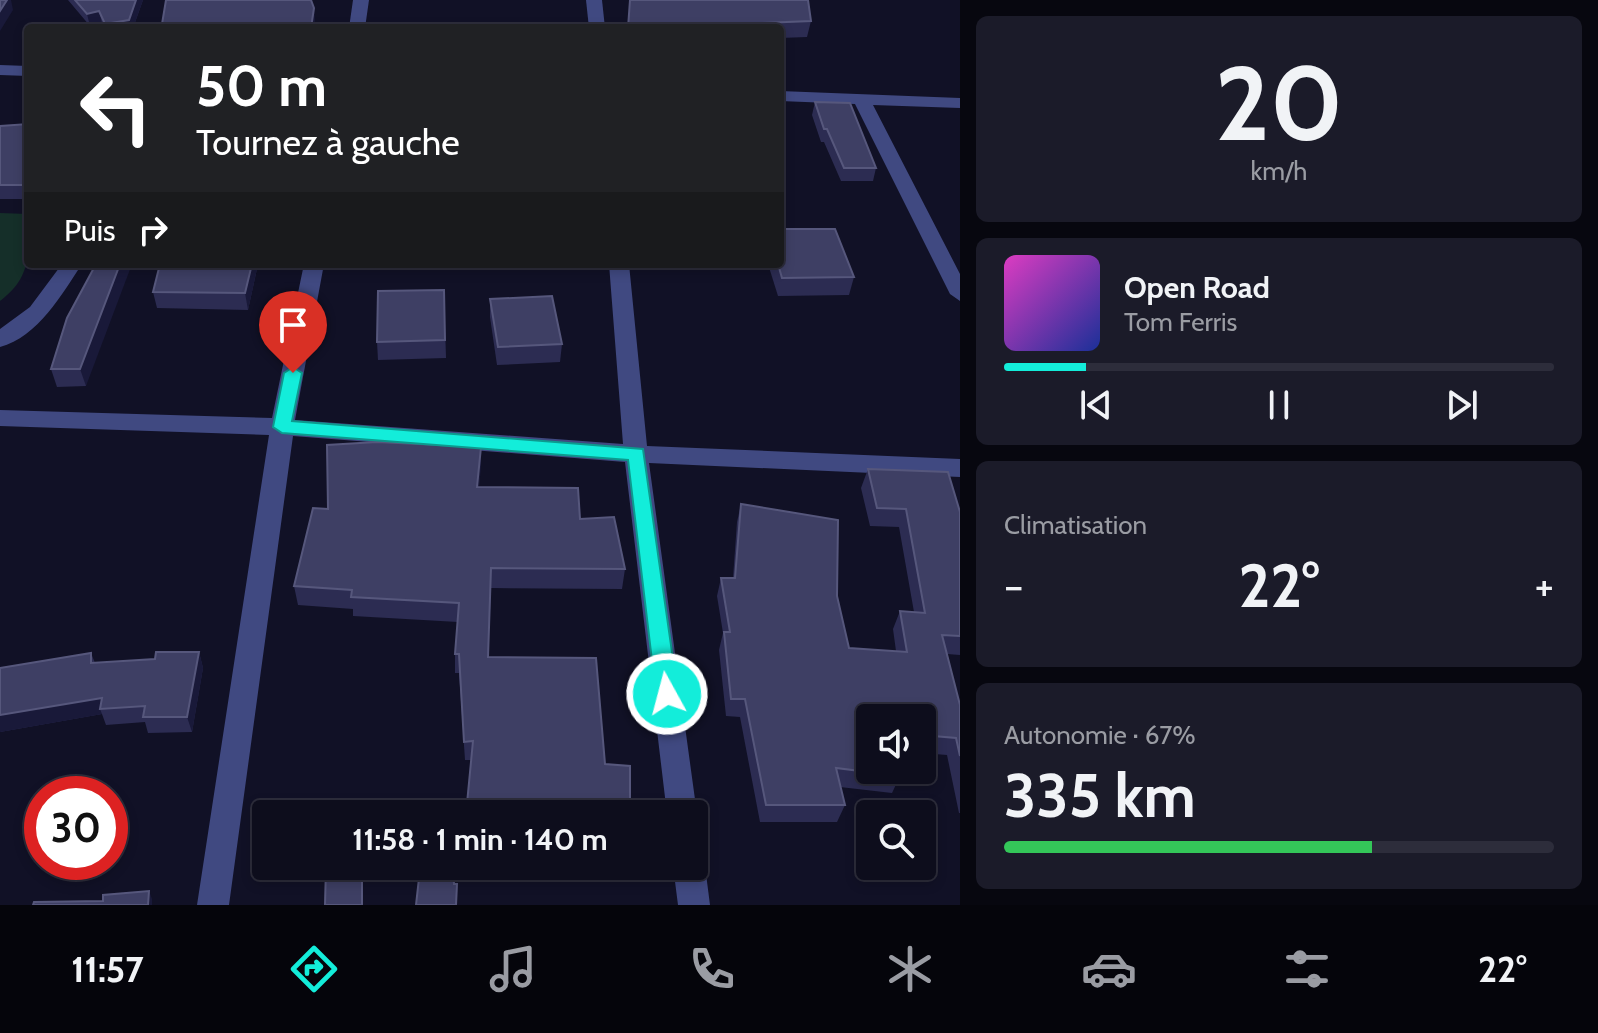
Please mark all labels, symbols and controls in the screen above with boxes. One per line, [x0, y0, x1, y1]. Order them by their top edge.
text: 20 [1215, 40, 1343, 166]
text: 50 m [196, 52, 327, 120]
icon: left [64, 56, 168, 160]
text: Tournez à gauche [196, 120, 460, 164]
text: km/h [1251, 155, 1307, 187]
icon: right [131, 208, 175, 252]
text: Puis [64, 212, 115, 249]
text: Open Road [1124, 269, 1270, 306]
pin [259, 291, 327, 373]
icon: arrive [271, 303, 315, 347]
text: Tom Ferris [1124, 306, 1237, 338]
icon: previous [1074, 383, 1118, 427]
icon: pause [1257, 383, 1301, 427]
icon: next [1440, 383, 1484, 427]
text: Climatisation [1004, 509, 1147, 541]
text: 22° [1239, 549, 1319, 622]
text: − [1004, 559, 1023, 612]
text: + [1535, 559, 1554, 612]
position arrow [625, 652, 709, 736]
map controls [856, 704, 936, 880]
button: sound [856, 704, 936, 784]
text: Autonomie · 67% [1004, 719, 1196, 751]
text: 335 km [1004, 759, 1196, 832]
speed limit sign: 30 [24, 776, 128, 880]
button: search [856, 800, 936, 880]
text: 11:58 · 1 min · 140 m [352, 821, 608, 858]
icon: directions [286, 941, 342, 997]
icon: music [485, 941, 541, 997]
icon: phone [684, 941, 740, 997]
icon: climate [882, 941, 938, 997]
icon: car [1081, 941, 1137, 997]
icon: filters [1279, 941, 1335, 997]
text: 11:57 [71, 947, 144, 991]
text: 22° [1478, 947, 1527, 991]

